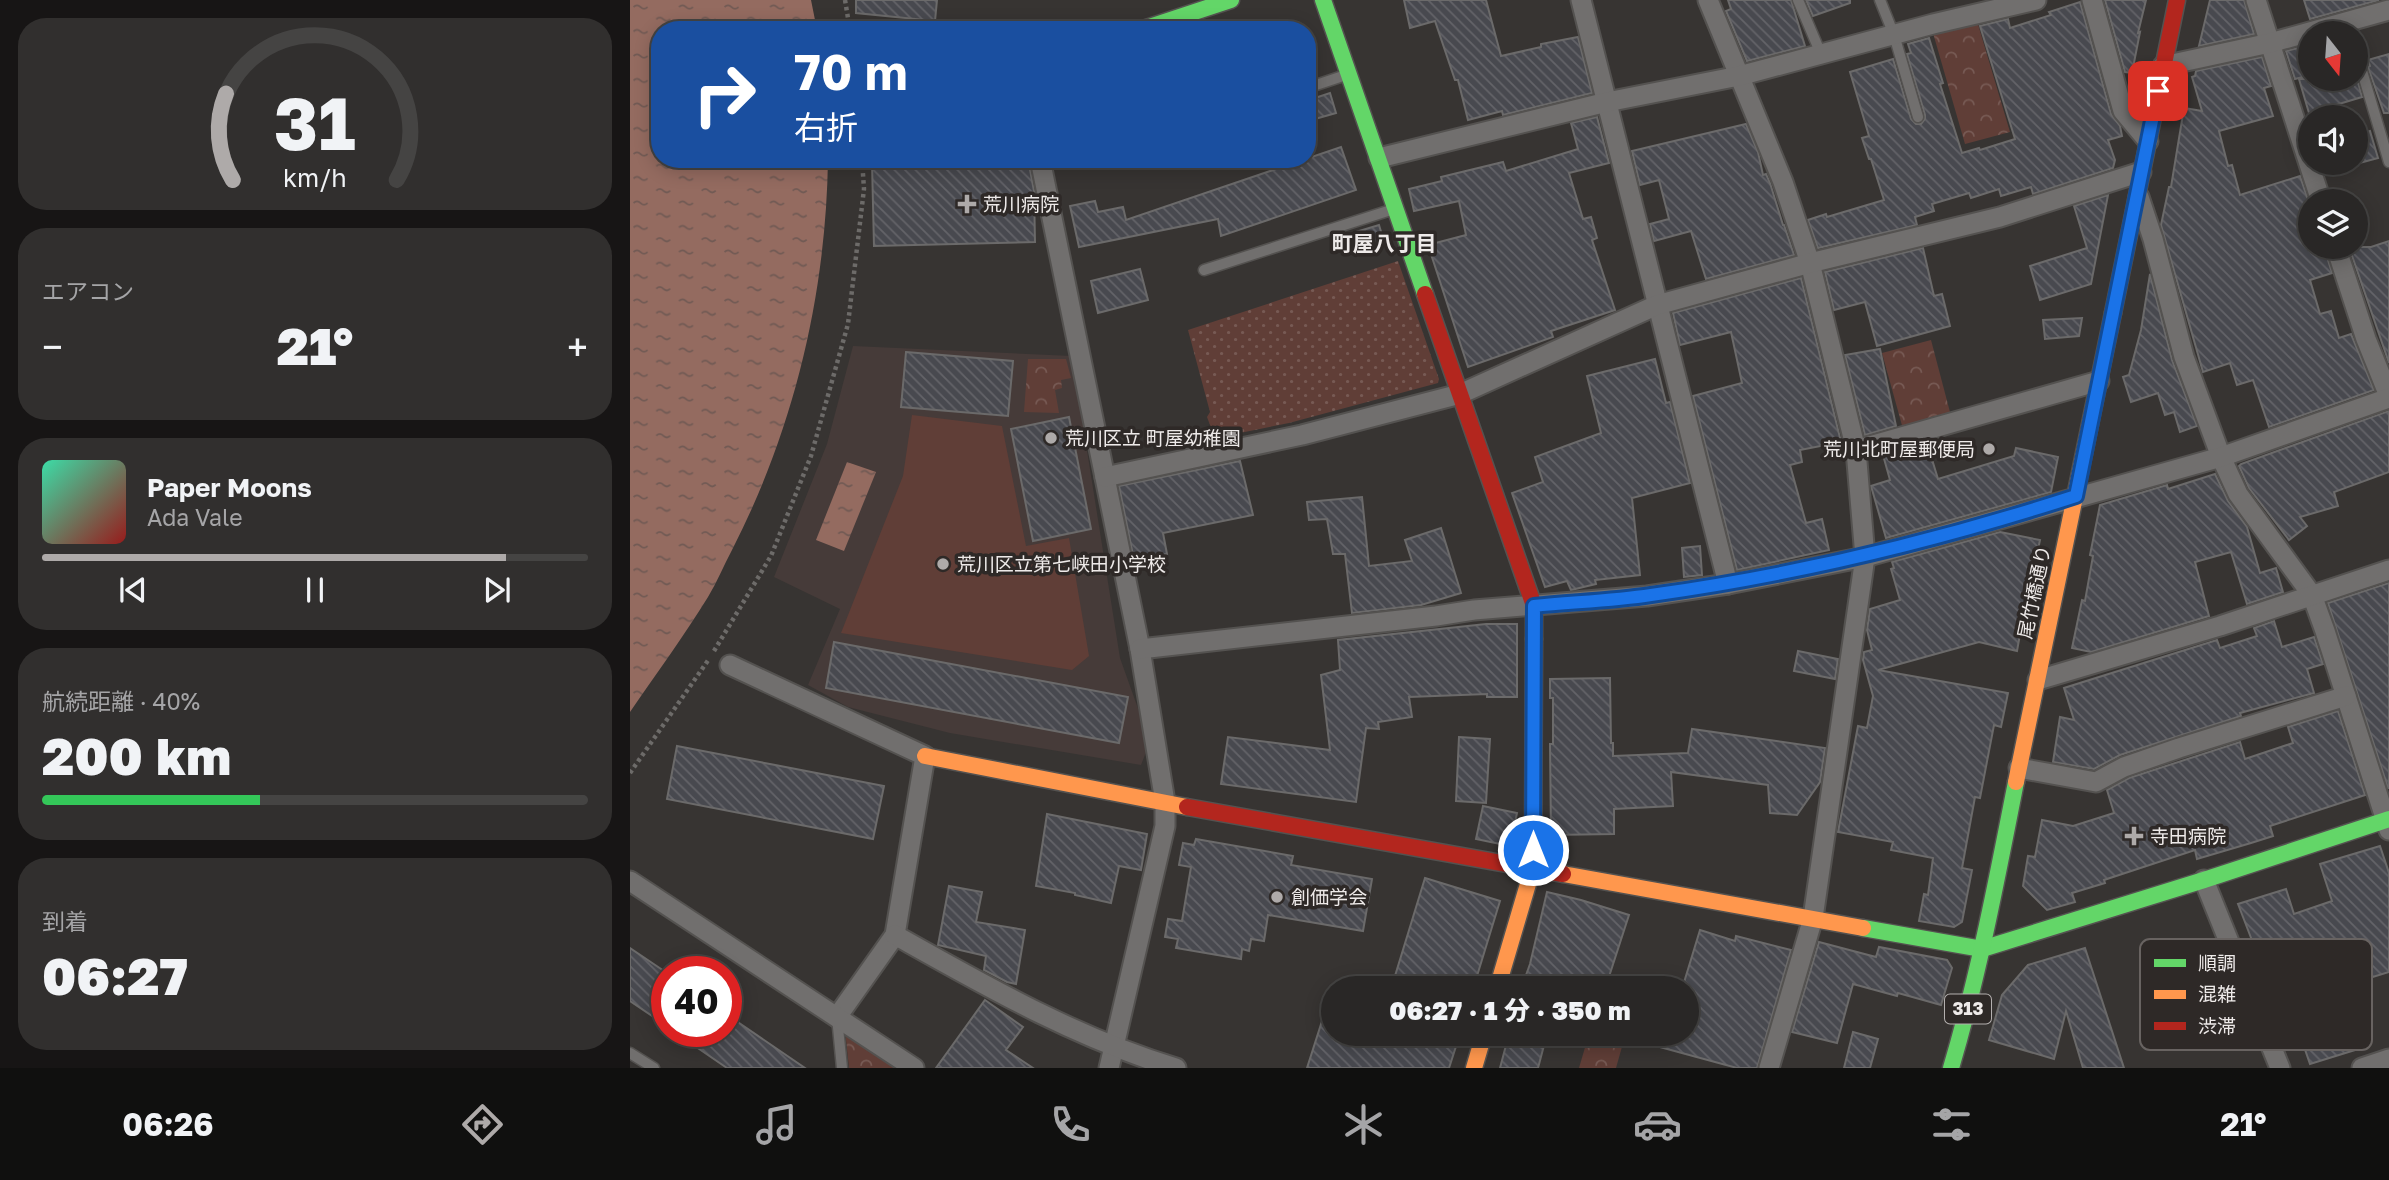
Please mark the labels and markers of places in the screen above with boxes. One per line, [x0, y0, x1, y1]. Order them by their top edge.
pin [2128, 61, 2188, 121]
place label: 荒川病院 [983, 192, 1059, 215]
marker: 荒川病院 [957, 194, 977, 214]
place label: 荒川区立 町屋幼稚園 [1065, 426, 1241, 449]
marker: 荒川区立 町屋幼稚園 [1043, 430, 1059, 446]
place label: 荒川北町屋郵便局 [1823, 437, 1975, 460]
marker: 荒川北町屋郵便局 [1981, 441, 1997, 457]
place label: 荒川区立第七峡田小学校 [957, 552, 1166, 575]
marker: 荒川区立第七峡田小学校 [935, 556, 951, 572]
place label: 寺田病院 [2150, 824, 2226, 847]
marker: 寺田病院 [2124, 826, 2144, 846]
place label: 創価学会 [1291, 885, 1367, 908]
marker: 創価学会 [1269, 889, 1285, 905]

